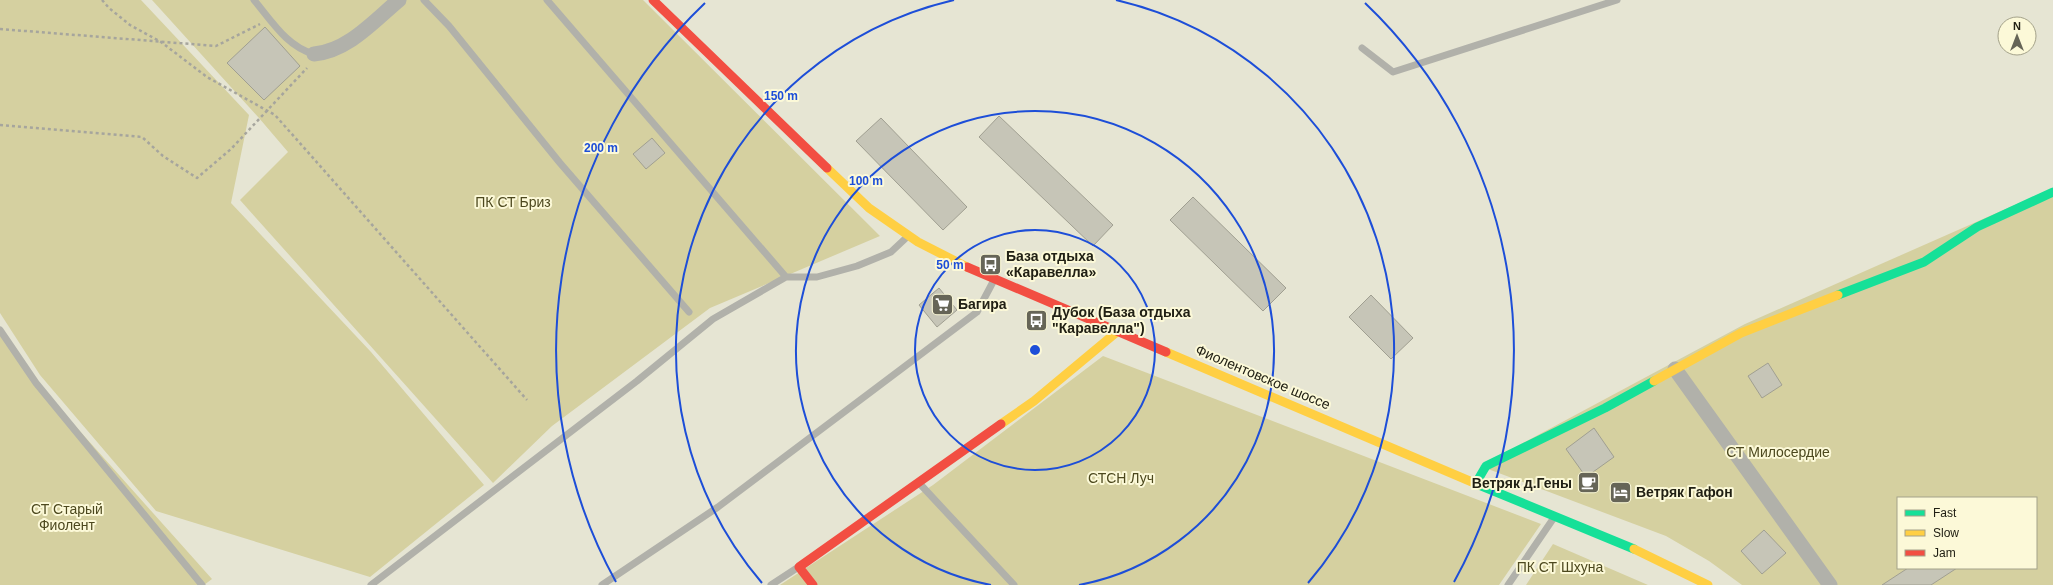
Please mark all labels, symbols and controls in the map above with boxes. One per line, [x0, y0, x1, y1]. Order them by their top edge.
north arrow [1997, 16, 2037, 56]
text: N [2013, 20, 2021, 32]
text: 150 m [764, 89, 798, 103]
text: 200 m [584, 141, 618, 155]
text: 100 m [849, 174, 883, 188]
park label: ПК СТ Бриз [475, 194, 551, 210]
place label: База отдыха «Каравелла» [1006, 248, 1096, 280]
bus stop icon: База отдыха «Каравелла» [977, 251, 1003, 277]
text: 50 m [936, 258, 964, 272]
supermarket icon: Багира [929, 291, 955, 317]
place label: Багира [958, 296, 1007, 312]
place label: Дубок (База отдыха "Каравелла") [1052, 304, 1191, 336]
bus stop icon: Дубок (База отдыха "Каравелла") [1023, 307, 1049, 333]
street label: Фиолентовское шоссе [1193, 341, 1333, 413]
centre of rings [1028, 343, 1042, 357]
park label: СТ Милосердие [1726, 444, 1830, 460]
park label: СТСН Луч [1088, 470, 1154, 486]
cafe icon: Ветряк д.Гены [1575, 470, 1601, 496]
place label: Ветряк д.Гены [1472, 475, 1572, 491]
hotel icon: Ветряк Гафон [1607, 479, 1633, 505]
place label: Ветряк Гафон [1636, 484, 1733, 500]
legend [1897, 497, 2037, 569]
park label: СТ Старый Фиолент [31, 501, 103, 533]
text: Fast [1933, 506, 1957, 520]
text: Slow [1933, 526, 1959, 540]
text: Jam [1933, 546, 1956, 560]
park label: ПК СТ Шхуна [1517, 559, 1603, 575]

